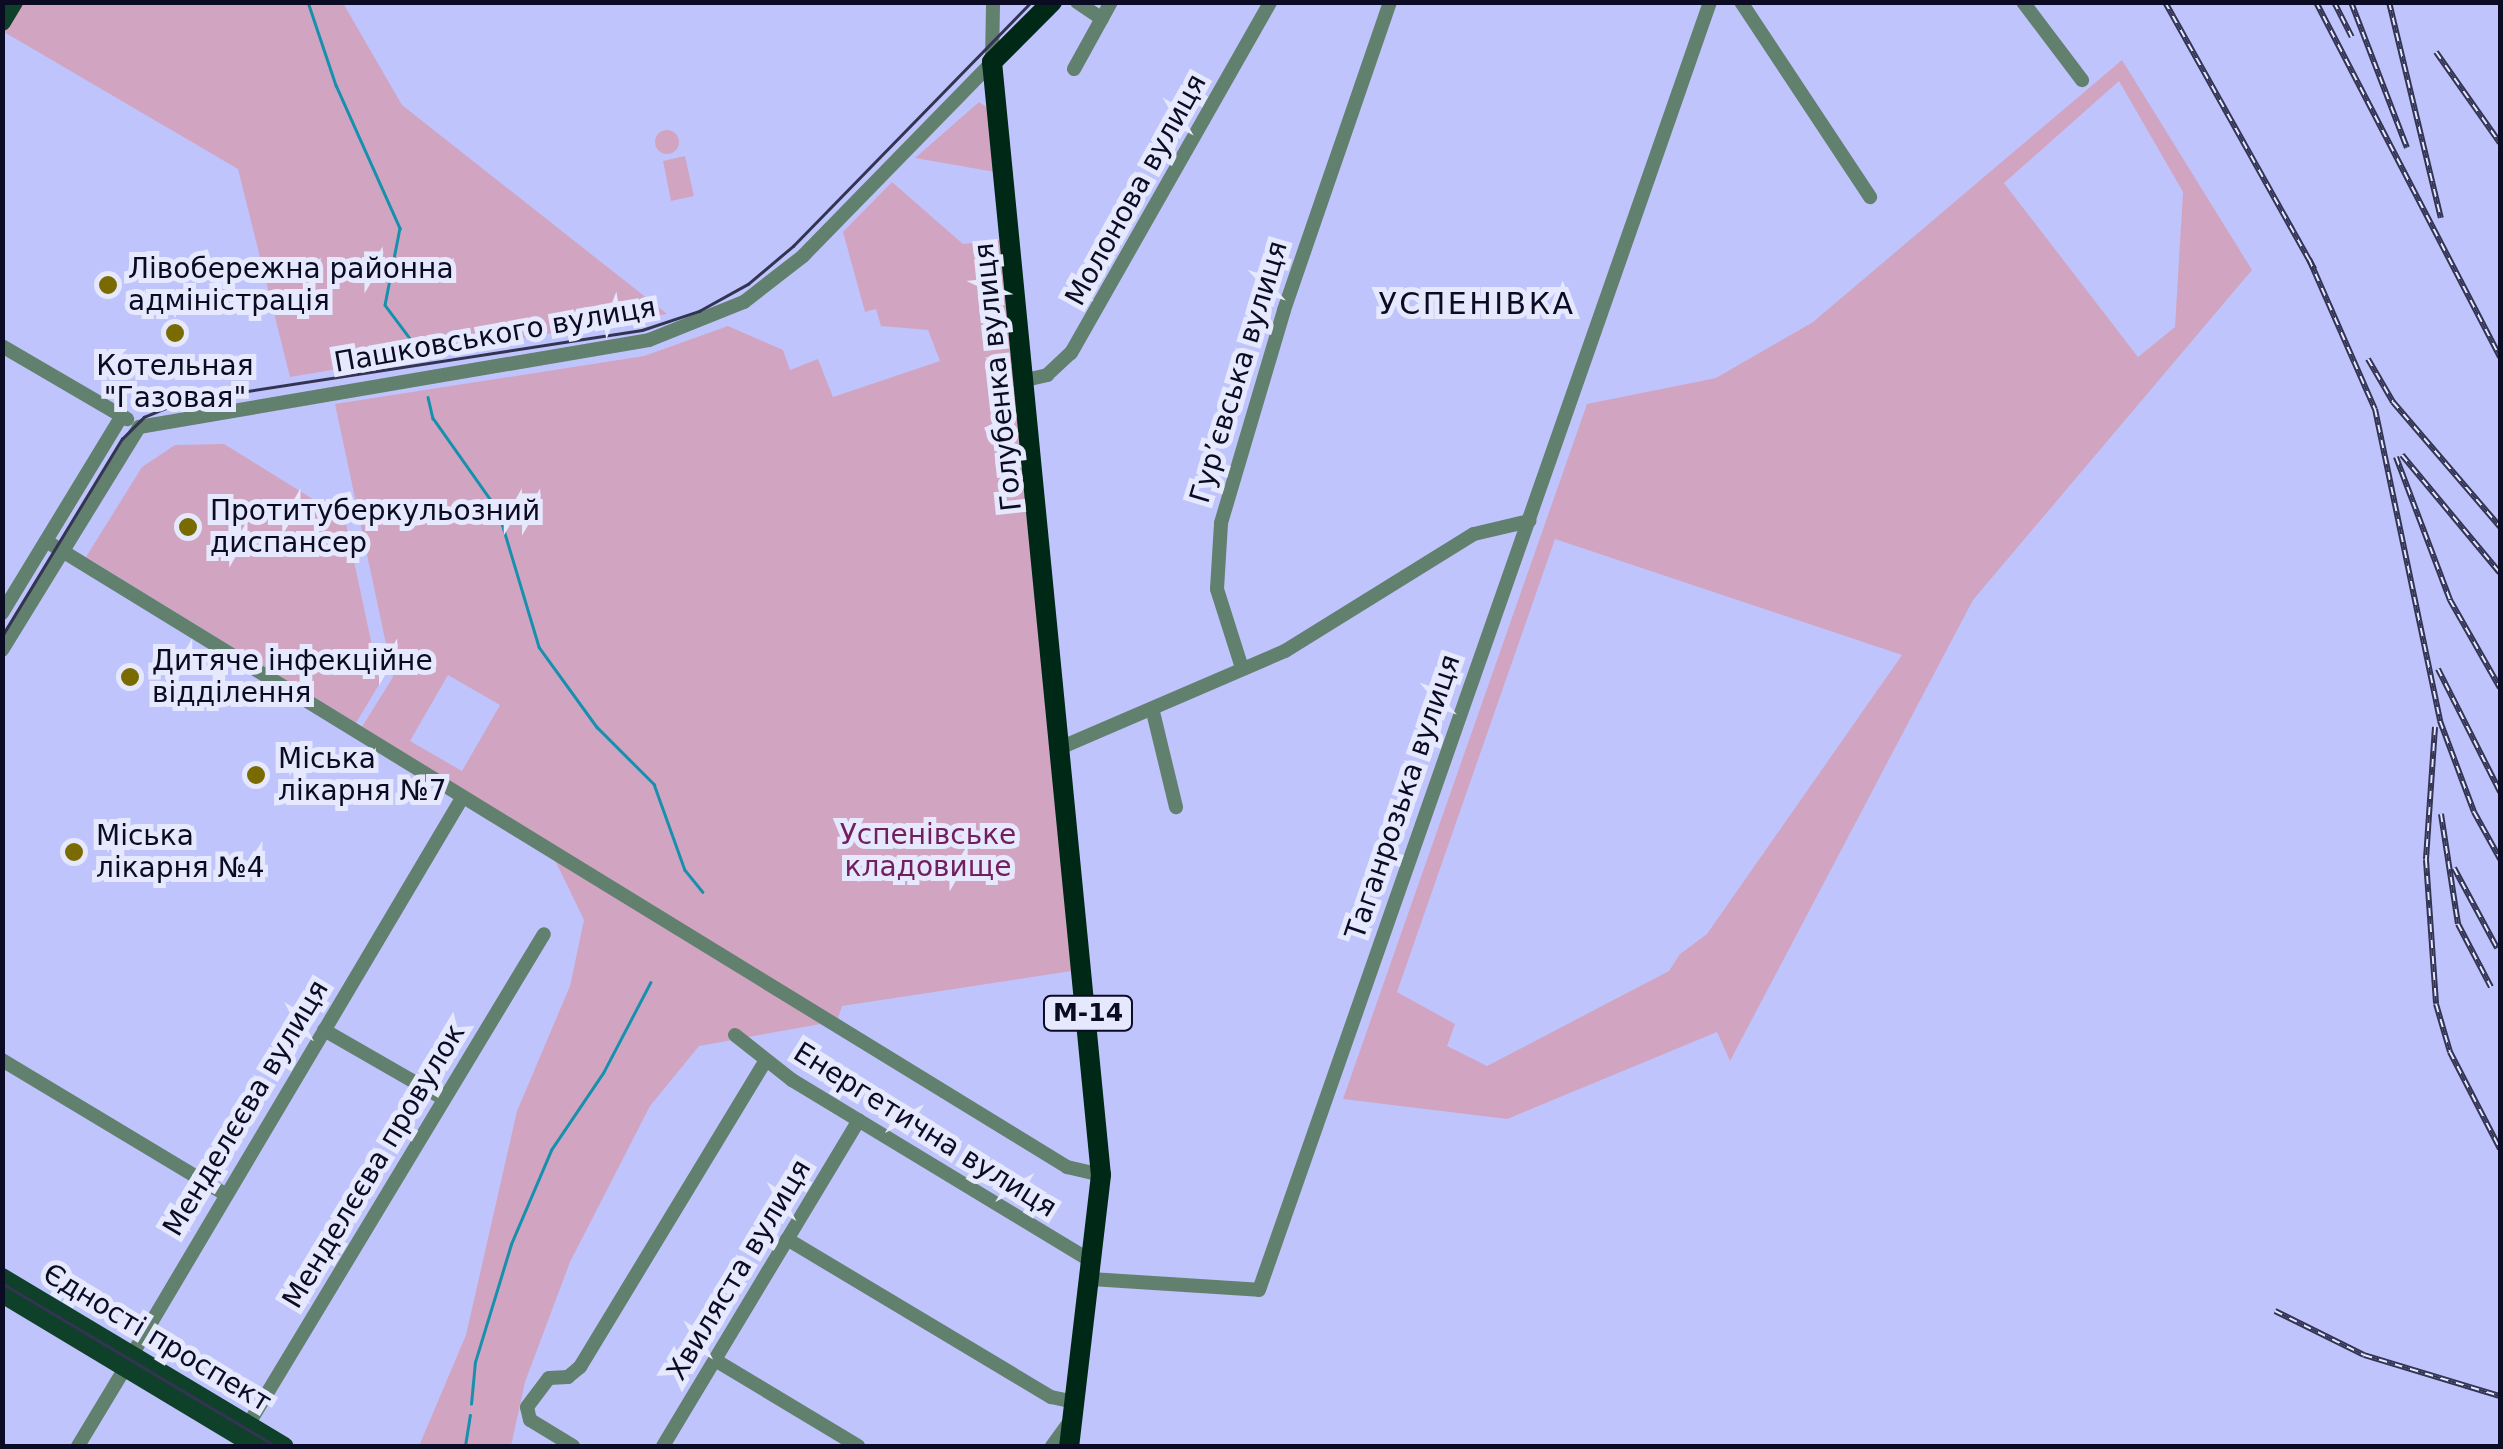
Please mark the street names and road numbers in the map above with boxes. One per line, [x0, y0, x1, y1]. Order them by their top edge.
street label: Молонова вулиця [1058, 68, 1214, 312]
street label: Гур’євська вулиця [1183, 237, 1295, 507]
street label: Голубенка вулиця [967, 241, 1029, 513]
street label: Пашковського вулиця [331, 290, 659, 380]
street label: Таганрозька вулиця [1338, 650, 1468, 944]
street label: Менделєєва вулиця [156, 974, 336, 1242]
road number: М-14 [1040, 993, 1136, 1033]
street label: Менделєєва провулок [276, 1018, 472, 1314]
street label: Енергетична вулиця [787, 1035, 1063, 1225]
street label: Хвиляста вулиця [660, 1154, 818, 1386]
street label: Єдності проспект [37, 1257, 277, 1419]

